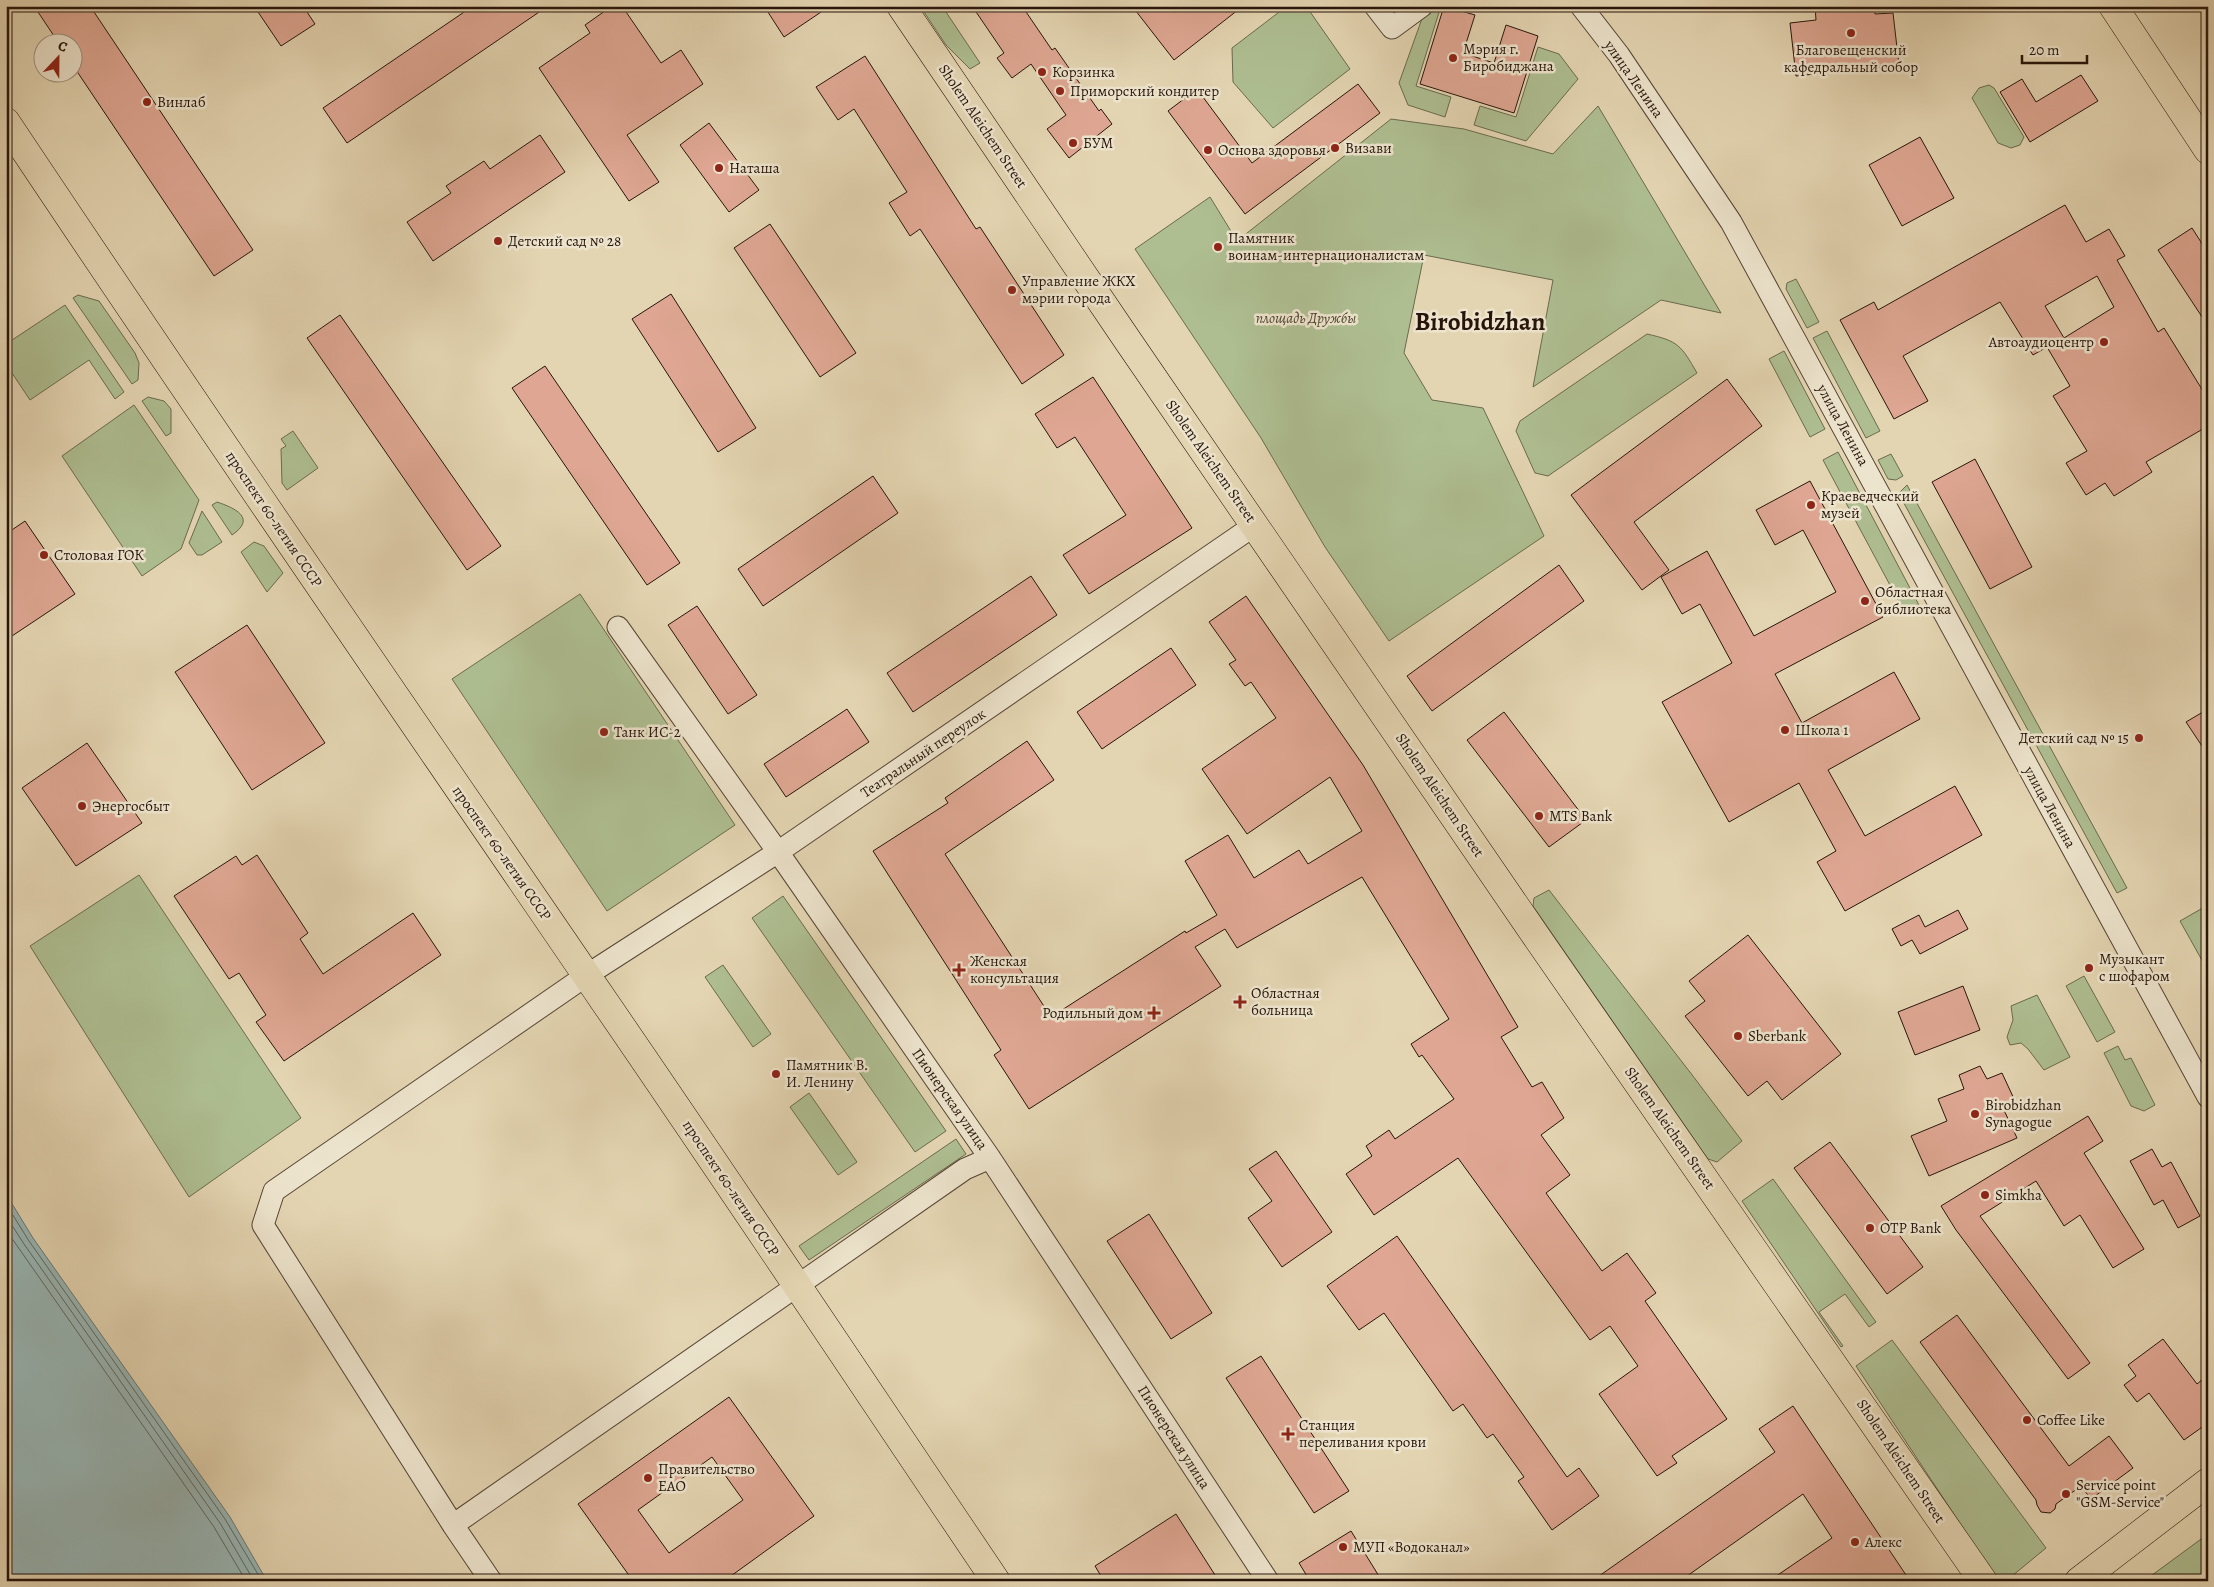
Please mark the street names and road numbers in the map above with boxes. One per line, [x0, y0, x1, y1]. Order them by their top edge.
street label: улица Ленина [1599, 35, 1668, 122]
street label: Sholem Aleichem Street [934, 60, 1032, 192]
street label: улица Ленина [1812, 380, 1874, 470]
street label: Sholem Aleichem Street [1161, 396, 1261, 526]
street label: проспект 60-летия СССР [221, 447, 327, 591]
street label: Театральный переулок [857, 704, 990, 802]
street label: Sholem Aleichem Street [1391, 729, 1489, 861]
street label: улица Ленина [2019, 762, 2081, 852]
street label: проспект 60-летия СССР [448, 782, 556, 924]
street label: Пионерская улица [907, 1044, 993, 1154]
street label: Sholem Aleichem Street [1620, 1063, 1720, 1193]
street label: проспект 60-летия СССР [678, 1116, 784, 1260]
street label: Пионерская улица [1133, 1381, 1215, 1493]
street label: Sholem Aleichem Street [1852, 1395, 1950, 1527]

